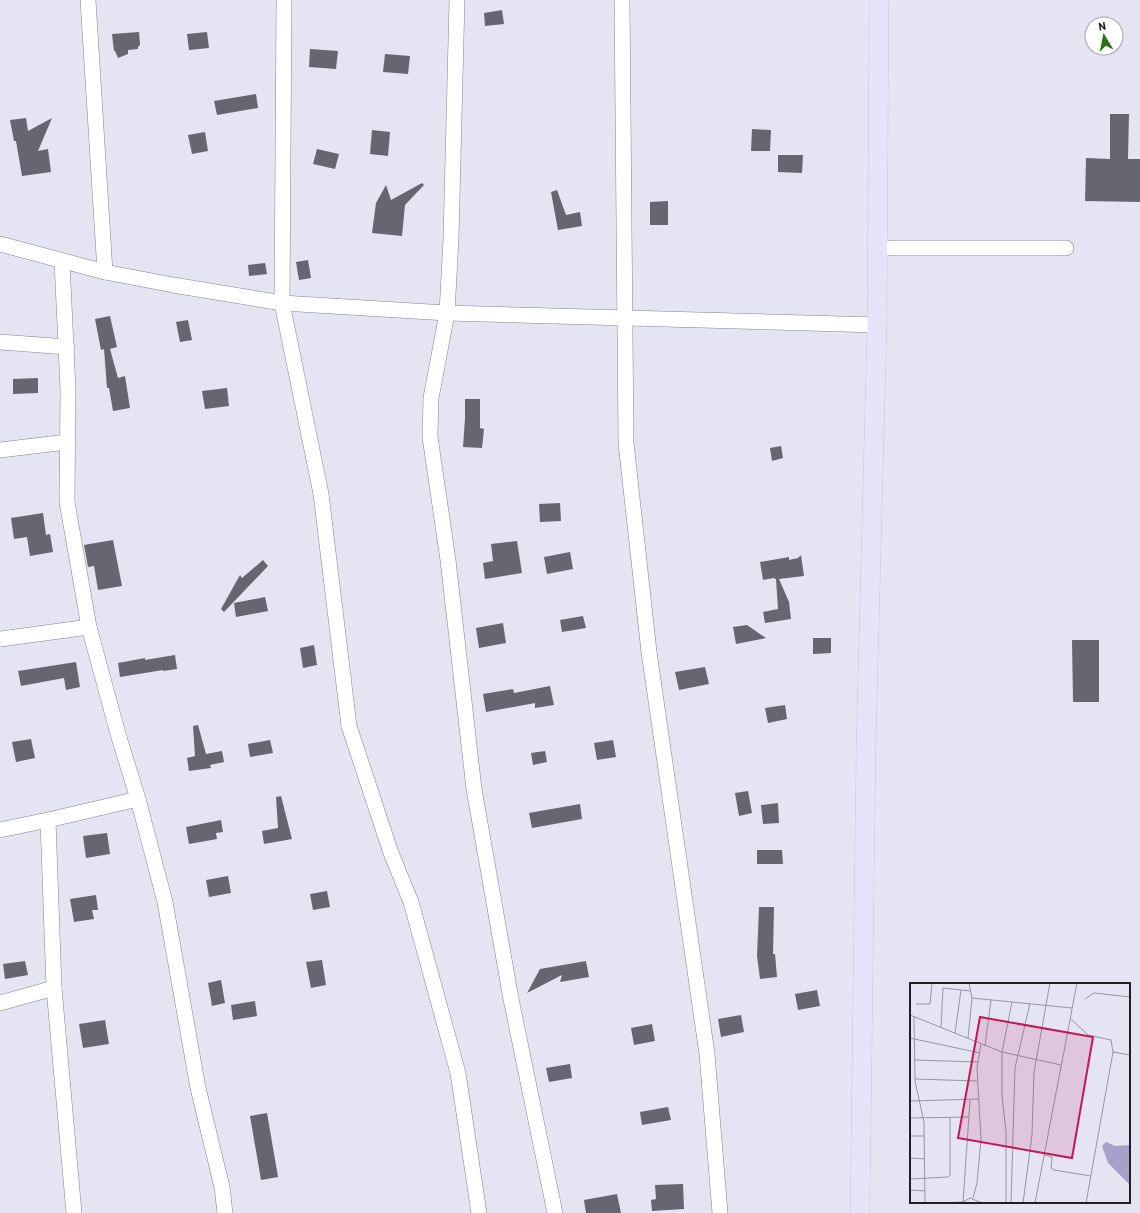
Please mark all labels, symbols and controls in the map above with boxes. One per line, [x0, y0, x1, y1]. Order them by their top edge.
north arrow [1084, 16, 1124, 56]
text: N [1097, 19, 1107, 33]
inset map [910, 983, 1130, 1203]

